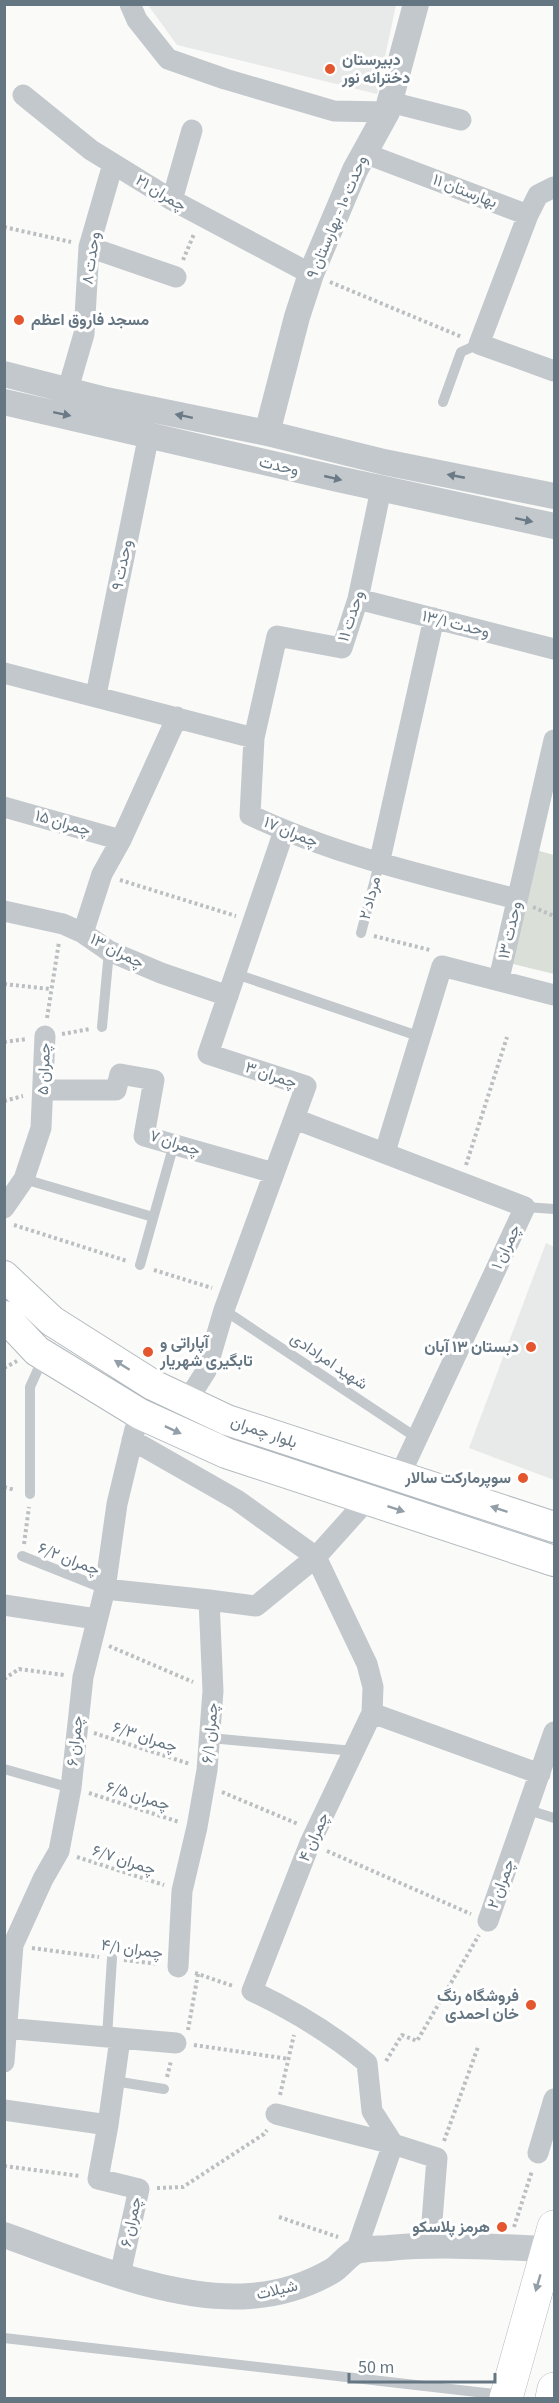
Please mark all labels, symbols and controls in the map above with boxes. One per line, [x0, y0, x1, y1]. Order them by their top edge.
place label: دبیرستان دخترانه نور [341, 49, 410, 89]
marker: دبیرستان دخترانه نور [323, 62, 337, 76]
street label: وحدت ۱۰ - بهارستان ۹ [301, 152, 373, 282]
street label: چمران ۲۱ [131, 169, 191, 217]
street label: بهارستان ۱۱ [430, 169, 500, 213]
street label: وحدت ۸ [76, 230, 106, 286]
place label: مسجد فاروق اعظم [31, 309, 149, 331]
marker: مسجد فاروق اعظم [12, 313, 26, 327]
one-way arrow [52, 410, 71, 419]
one-way arrow [174, 411, 193, 420]
street label: وحدت [257, 451, 301, 481]
one-way arrow [446, 471, 465, 480]
one-way arrow [324, 474, 342, 484]
one-way arrow [514, 515, 533, 525]
street label: وحدت ۹ [106, 538, 138, 592]
street label: وحدت ۱۱ [332, 588, 370, 644]
street label: وحدت ۱۳/۱ [420, 605, 492, 643]
street label: چمران ۱۵ [33, 805, 94, 841]
street label: چمران ۱۷ [261, 811, 322, 853]
street label: مرداد ۲ [354, 874, 386, 922]
street label: وحدت ۱۳ [493, 899, 527, 961]
street label: چمران ۱۳ [86, 928, 148, 974]
street label: چمران ۵ [32, 1042, 56, 1095]
street label: چمران ۳ [242, 1056, 300, 1094]
street label: چمران ۷ [147, 1124, 203, 1162]
street label: چمران ۱ [486, 1221, 526, 1273]
street label: شهید امرادادی [286, 1327, 372, 1395]
place label: آپاراتی و تابگیری شهریار [159, 1332, 253, 1372]
place label: دبستان ۱۳ آبان [424, 1336, 519, 1358]
marker: دبستان ۱۳ آبان [524, 1340, 538, 1354]
marker: آپاراتی و تابگیری شهریار [141, 1345, 155, 1359]
one-way arrow [113, 1360, 130, 1371]
street label: بلوار چمران [228, 1410, 300, 1454]
one-way arrow [165, 1425, 182, 1434]
place label: سوپرمارکت سالار [404, 1467, 511, 1489]
marker: سوپرمارکت سالار [516, 1471, 530, 1485]
one-way arrow [490, 1504, 508, 1513]
one-way arrow [387, 1505, 405, 1514]
street label: چمران ۶/۲ [35, 1537, 103, 1581]
street label: چمران ۶/۱ [196, 1702, 224, 1764]
street label: چمران ۶ [61, 1714, 89, 1767]
street label: چمران ۶/۳ [110, 1716, 180, 1758]
street label: چمران ۶/۵ [103, 1776, 173, 1816]
street label: چمران ۴ [293, 1809, 335, 1865]
street label: چمران ۶/۷ [89, 1839, 159, 1881]
street label: چمران ۲ [482, 1856, 520, 1912]
street label: چمران ۴/۱ [100, 1934, 165, 1964]
place label: فروشگاه رنگ خان احمدی [437, 1985, 519, 2025]
marker: فروشگاه رنگ خان احمدی [524, 1998, 538, 2012]
street label: چمران ۶ [115, 2195, 147, 2249]
place label: هرمز پلاسکو [412, 2216, 490, 2238]
marker: هرمز پلاسکو [495, 2220, 509, 2234]
one-way arrow [533, 2274, 542, 2292]
street label: شیلات [254, 2275, 300, 2305]
scale bar [349, 2346, 494, 2384]
text: 50 m [358, 2355, 394, 2380]

